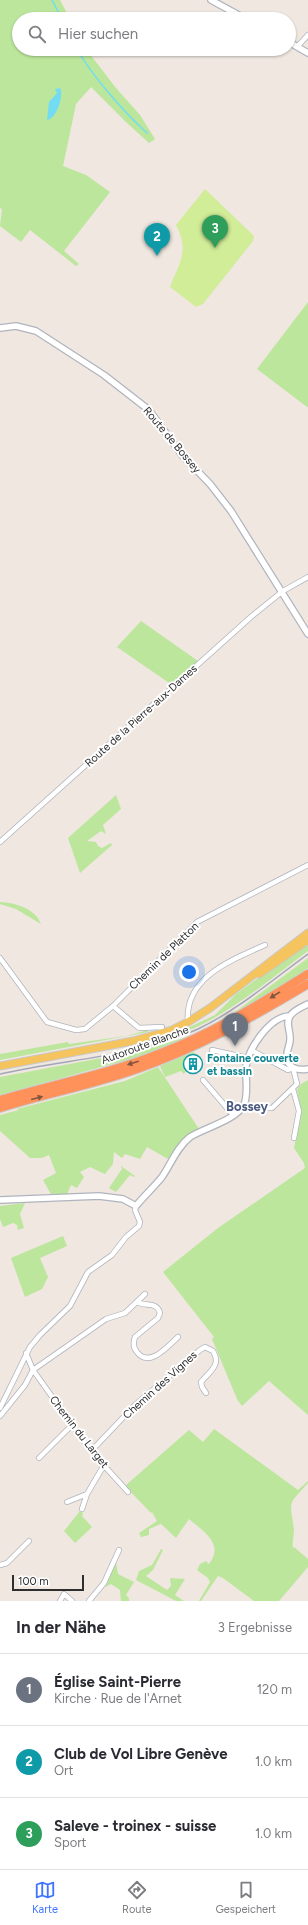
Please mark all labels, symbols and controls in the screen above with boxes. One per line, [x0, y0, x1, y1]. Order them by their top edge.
search box [12, 12, 296, 56]
icon: search [26, 23, 48, 45]
text: Hier suchen [58, 25, 138, 43]
pin: 3 [202, 215, 228, 248]
pin: 2 [144, 223, 170, 256]
street label: Route de Bossey [141, 404, 204, 476]
street label: Route de la Pierre-aux-Dames [82, 662, 200, 770]
street label: Chemin de Platton [127, 920, 201, 992]
your location [179, 962, 199, 982]
one-way arrow [270, 991, 280, 999]
pin: 1 [222, 1013, 248, 1046]
street label: Autoroute Blanche [99, 1023, 191, 1067]
place label: Fontaine couverte et bassin [207, 1052, 299, 1078]
building icon: Fontaine couverte et bassin [182, 1053, 204, 1075]
one-way arrow [126, 1060, 138, 1066]
one-way arrow [32, 1095, 44, 1101]
district label: Bossey [226, 1099, 269, 1114]
street label: Chemin des Vignes [120, 1348, 200, 1422]
street label: Chemin du Larget [47, 1393, 111, 1471]
scale bar [12, 1573, 84, 1592]
text: 100 m [18, 1575, 49, 1588]
text: In der Nähe [16, 1617, 106, 1637]
text: 3 Ergebnisse [218, 1620, 292, 1635]
text: Église Saint-Pierre [54, 1673, 181, 1691]
text: 1 [26, 1682, 32, 1697]
text: 120 m [257, 1682, 292, 1697]
text: Kirche · Rue de l'Arnet [54, 1691, 182, 1706]
text: Club de Vol Libre Genève [54, 1745, 228, 1763]
text: 2 [25, 1754, 33, 1769]
text: 1.0 km [255, 1754, 292, 1769]
text: Ort [54, 1763, 73, 1778]
text: Saleve - troinex - suisse [54, 1817, 216, 1835]
text: 3 [25, 1826, 33, 1841]
text: 1.0 km [255, 1826, 292, 1841]
text: Sport [54, 1835, 87, 1850]
tab: Karte [32, 1879, 58, 1916]
tab: Route [122, 1879, 152, 1916]
tab: Gespeichert [215, 1879, 276, 1916]

